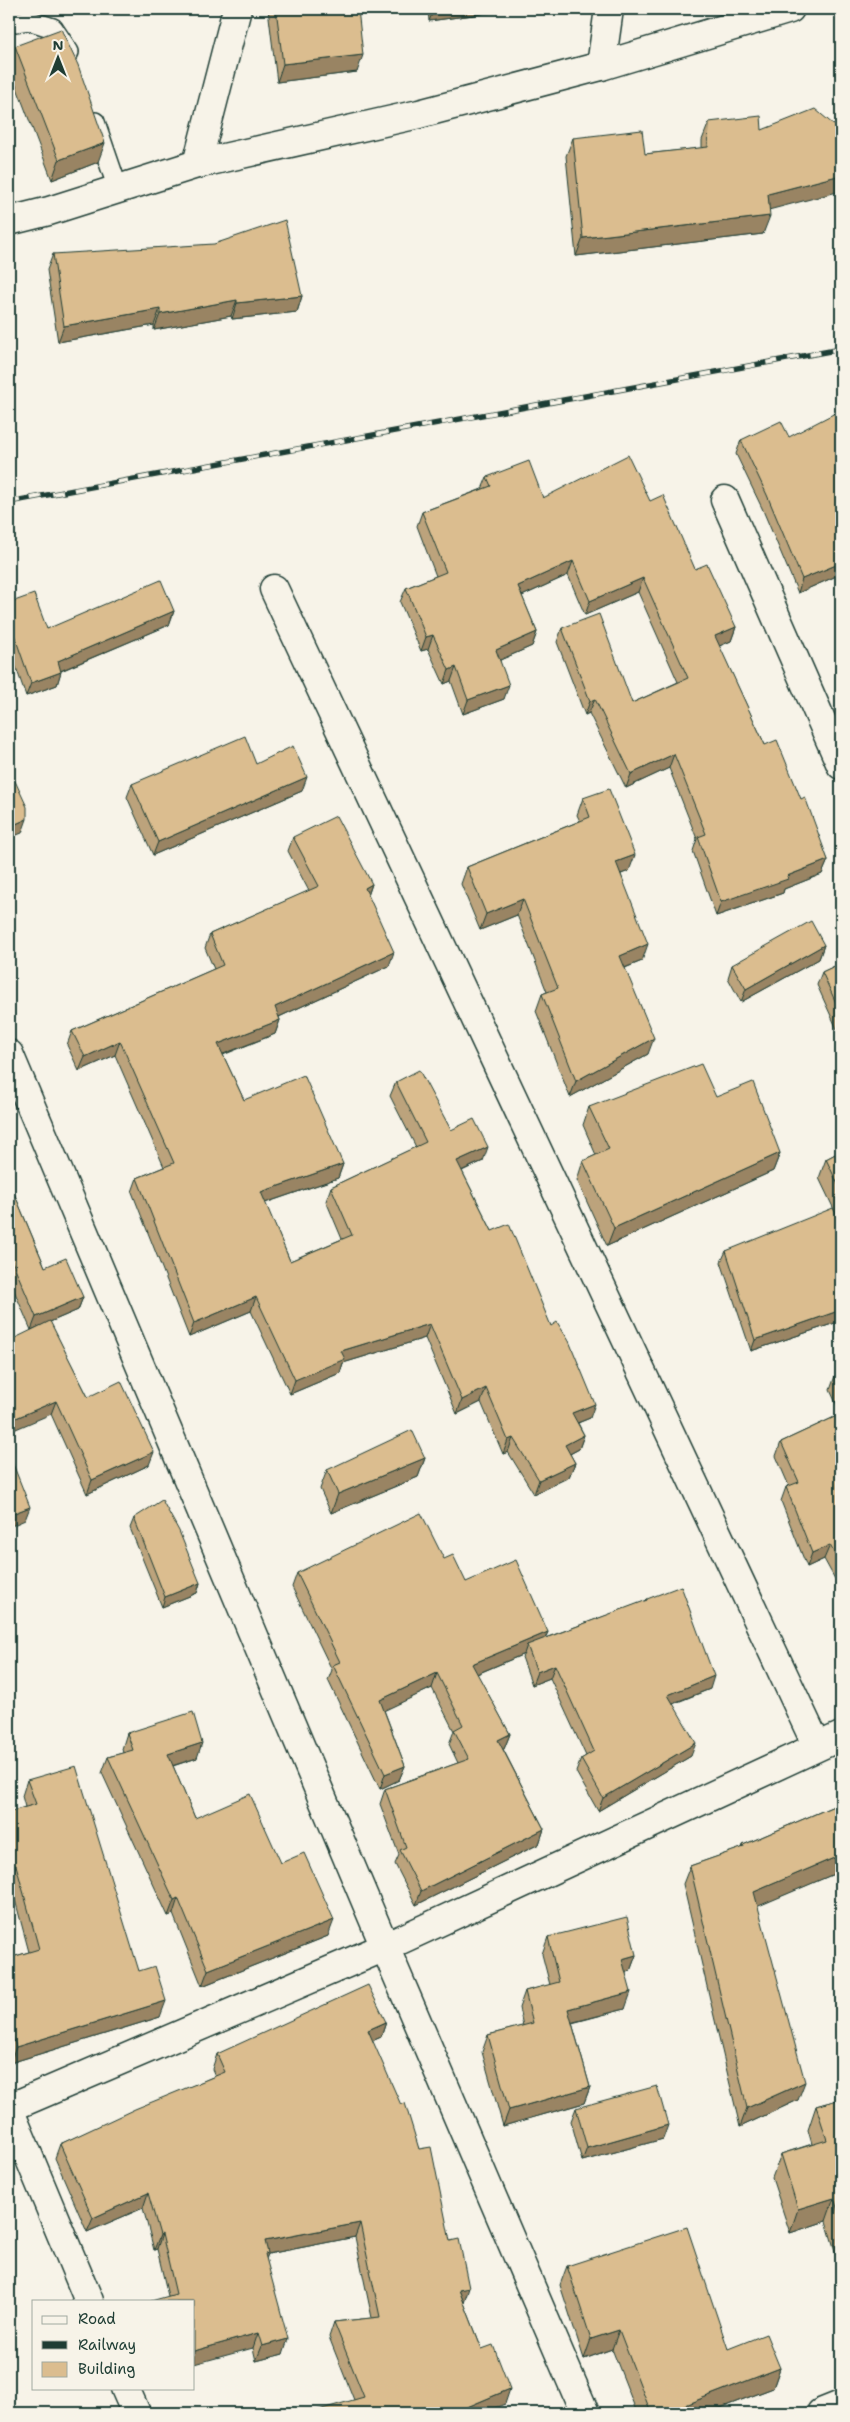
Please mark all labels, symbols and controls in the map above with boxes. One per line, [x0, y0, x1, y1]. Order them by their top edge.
north arrow [32, 32, 82, 82]
text: N [52, 36, 64, 54]
legend [32, 2300, 195, 2390]
text: Road [78, 2309, 116, 2329]
text: Railway [78, 2335, 136, 2355]
text: Building [78, 2359, 135, 2379]

